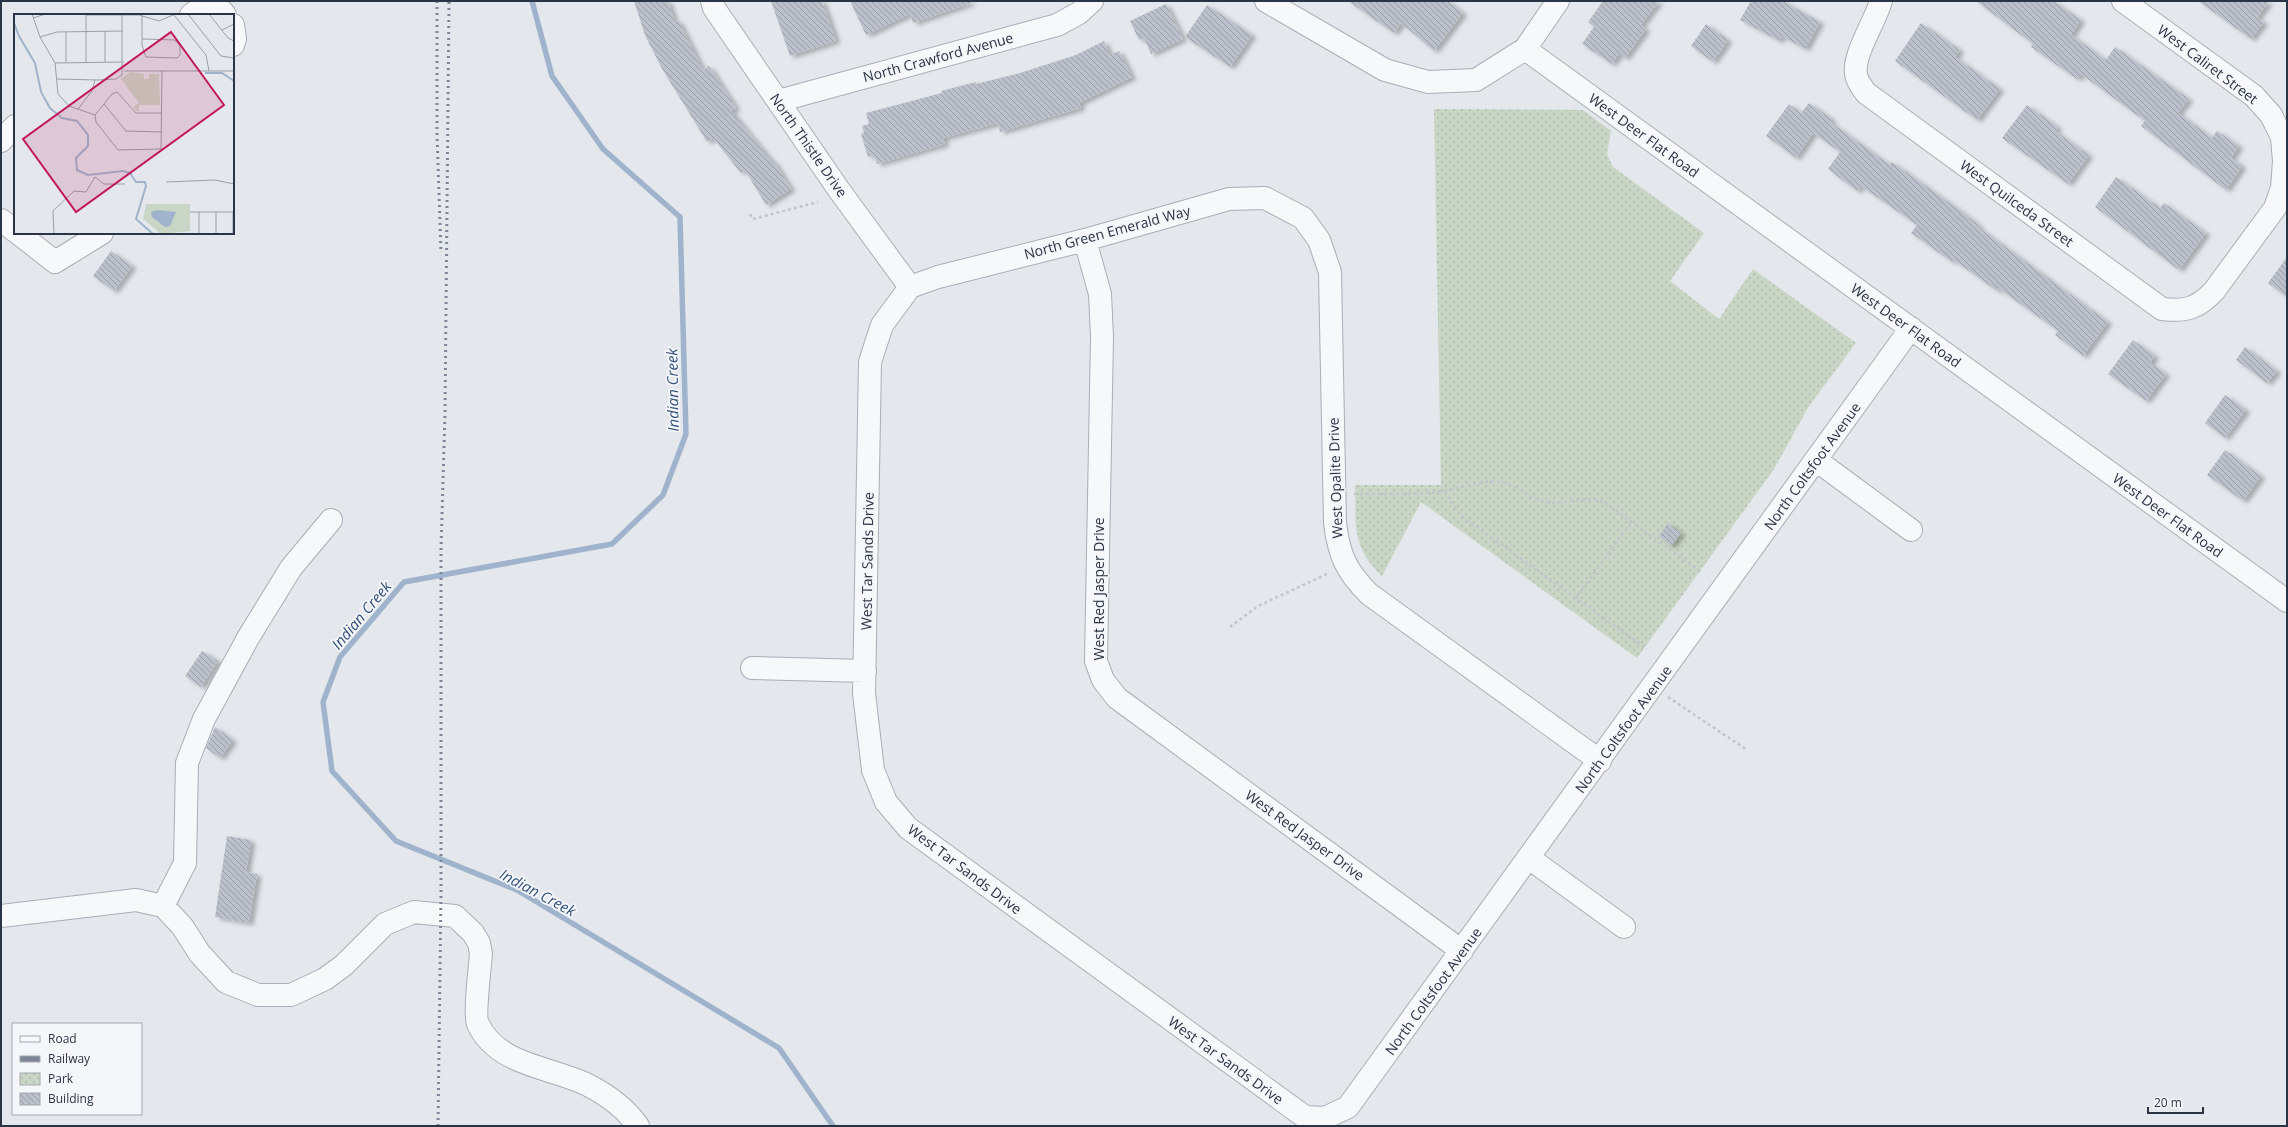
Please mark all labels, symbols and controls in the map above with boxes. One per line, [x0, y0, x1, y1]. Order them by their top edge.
inset map [14, 14, 234, 234]
street label: West Caliret Street [2154, 20, 2262, 108]
street label: North Crawford Avenue [861, 28, 1015, 86]
street label: North Thistle Drive [766, 89, 852, 201]
street label: West Deer Flat Road [1585, 89, 1703, 181]
street label: West Quilceda Street [1956, 155, 2078, 251]
street label: North Green Emerald Way [1022, 200, 1193, 263]
street label: West Deer Flat Road [1847, 279, 1965, 371]
water label: Indian Creek [661, 348, 683, 432]
street label: North Coltsfoot Avenue [1759, 398, 1865, 534]
street label: West Opalite Drive [1323, 417, 1347, 539]
street label: West Deer Flat Road [2109, 469, 2227, 561]
street label: West Tar Sands Drive [856, 492, 878, 630]
street label: West Red Jasper Drive [1089, 517, 1108, 661]
water label: Indian Creek [327, 576, 396, 653]
street label: North Coltsfoot Avenue [1570, 661, 1676, 797]
street label: West Red Jasper Drive [1242, 785, 1369, 885]
street label: West Tar Sands Drive [904, 820, 1026, 918]
water label: Indian Creek [497, 864, 580, 921]
street label: North Coltsfoot Avenue [1380, 923, 1486, 1059]
street label: West Tar Sands Drive [1165, 1012, 1288, 1108]
legend [12, 1023, 142, 1115]
text: Road [48, 1030, 77, 1047]
text: Railway [48, 1050, 91, 1067]
text: Park [48, 1070, 74, 1087]
scale bar [2148, 1089, 2203, 1115]
text: Building [48, 1090, 94, 1107]
text: 20 m [2154, 1094, 2182, 1111]

